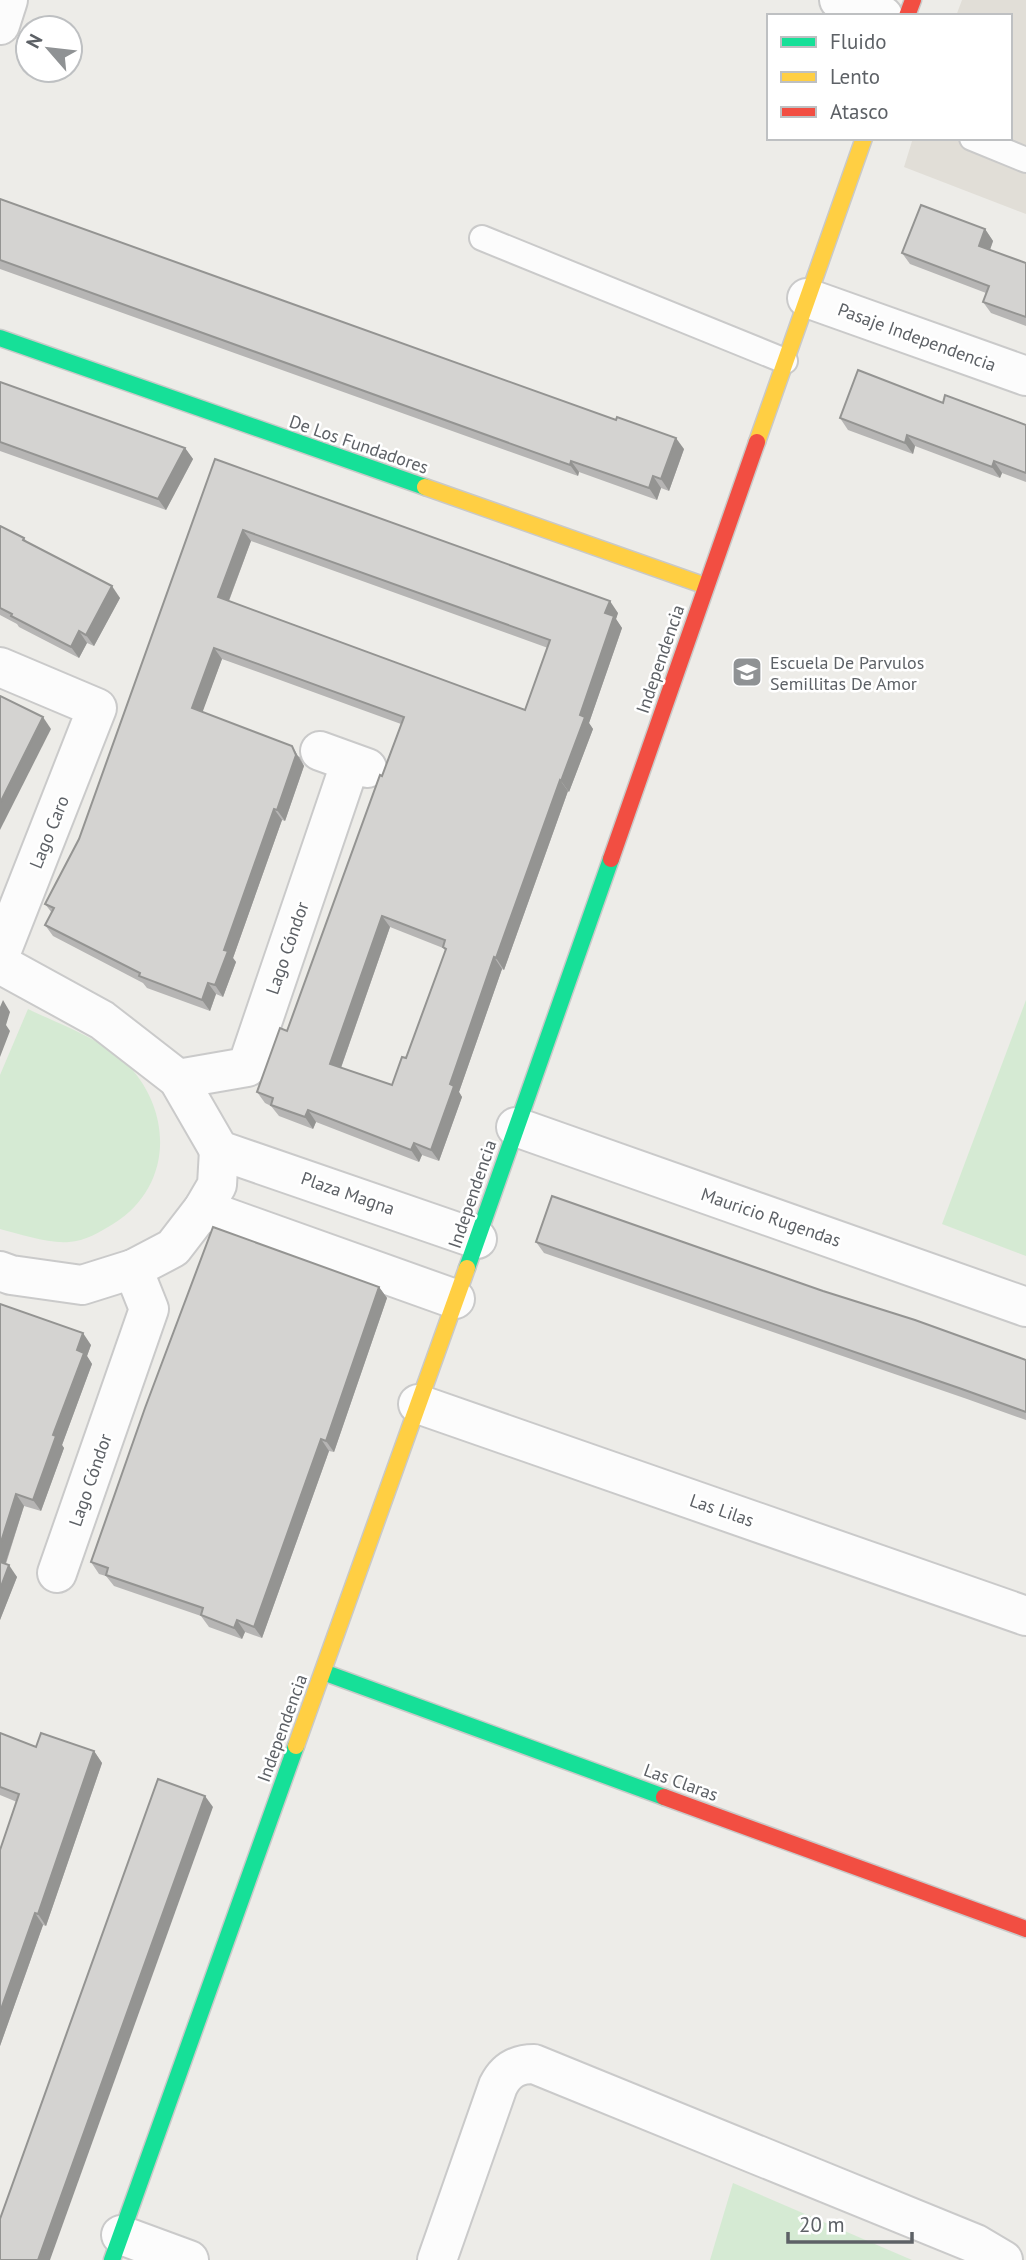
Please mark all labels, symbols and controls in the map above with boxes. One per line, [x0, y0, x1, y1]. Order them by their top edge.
north arrow [14, 14, 84, 84]
legend [767, 14, 1012, 140]
text: Fluido [830, 28, 887, 55]
text: N [20, 30, 48, 52]
text: Lento [830, 63, 880, 90]
text: Atasco [830, 98, 889, 125]
street label: Pasaje Independencia [835, 298, 999, 376]
street label: De Los Fundadores [286, 409, 432, 479]
street label: Independencia [631, 602, 689, 716]
place label: Escuela De Parvulos Semillitas De Amor [770, 651, 924, 695]
school or university icon: Escuela De Parvulos Semillitas De Amor [730, 655, 764, 689]
street label: Lago Caro [24, 792, 74, 872]
street label: Lago Cóndor [260, 899, 314, 997]
street label: Independencia [443, 1137, 501, 1251]
street label: Plaza Magna [298, 1166, 398, 1220]
street label: Mauricio Rugendas [698, 1182, 844, 1252]
street label: Lago Cóndor [63, 1431, 117, 1529]
street label: Las Lilas [687, 1488, 757, 1532]
street label: Independencia [252, 1671, 312, 1785]
street label: Las Claras [641, 1758, 721, 1806]
scale bar [788, 2200, 912, 2244]
text: 20 m [799, 2211, 845, 2238]

